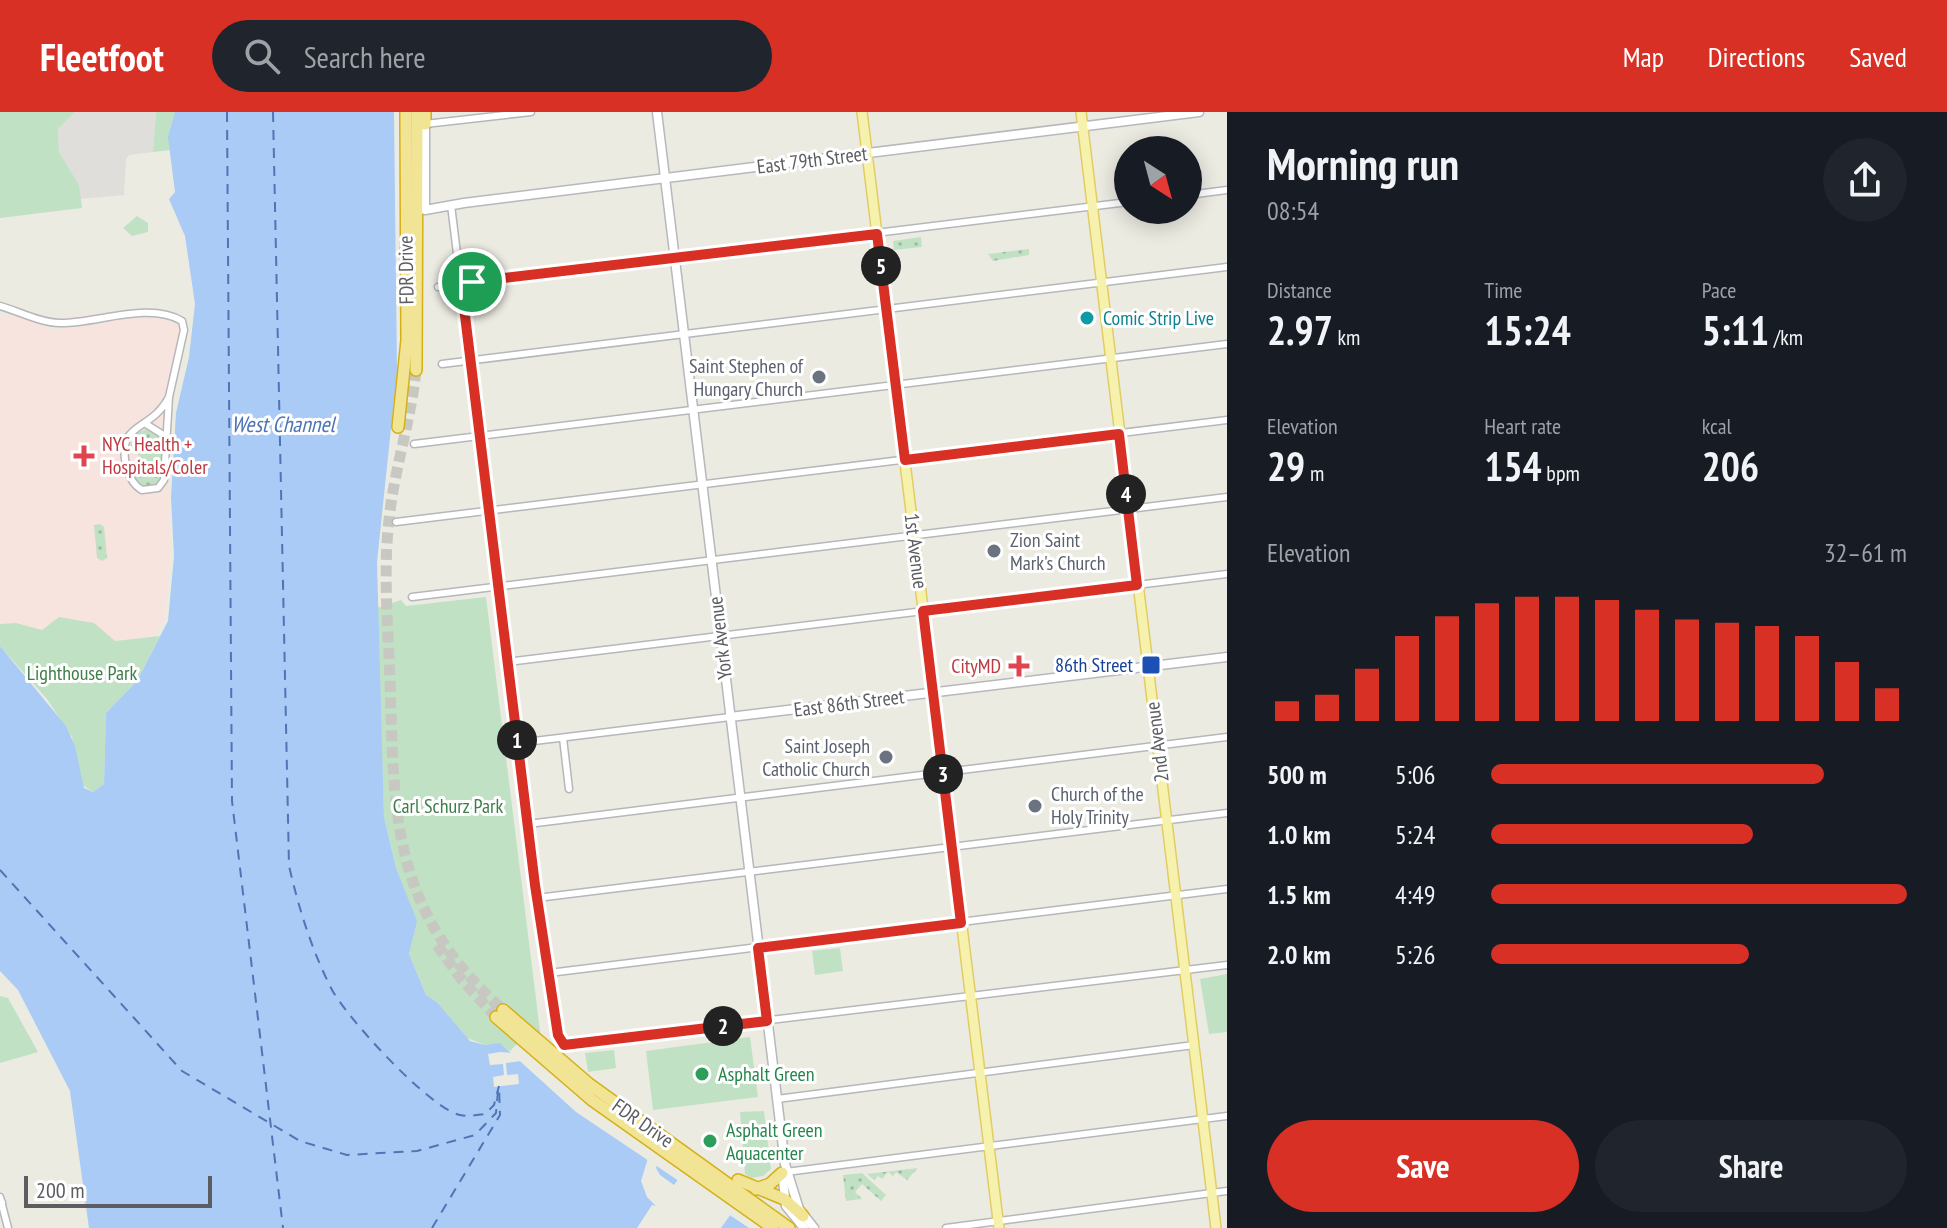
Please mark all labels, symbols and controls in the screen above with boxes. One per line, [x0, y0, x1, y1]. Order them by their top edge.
search box [212, 20, 772, 92]
text: Fleetfoot [40, 32, 164, 81]
icon: search [240, 34, 284, 78]
text: Search here [304, 37, 426, 76]
text: Map [1623, 38, 1664, 75]
text: Directions [1708, 38, 1805, 75]
text: Saved [1849, 38, 1907, 75]
text: Morning run [1267, 135, 1459, 192]
north arrow [1114, 136, 1202, 224]
map controls [1114, 136, 1202, 224]
button: share [1823, 138, 1907, 222]
street label: East 79th Street [755, 140, 869, 180]
text: 08:54 [1267, 194, 1319, 227]
street label: FDR Drive [392, 235, 420, 305]
pin: 5 [861, 246, 901, 286]
pin [438, 248, 506, 316]
text: 5 [876, 252, 886, 280]
icon: arrive [450, 260, 494, 304]
text: Distance [1267, 276, 1332, 304]
text: Time [1484, 276, 1522, 304]
text: Pace [1702, 276, 1736, 304]
text: 2.97 [1267, 304, 1333, 356]
text: 15:24 [1484, 304, 1571, 356]
text: 5:11 [1702, 304, 1769, 356]
place label: Comic Strip Live [1103, 305, 1214, 331]
marker: Comic Strip Live [1078, 309, 1096, 327]
text: km [1333, 323, 1360, 351]
text: /km [1769, 323, 1803, 351]
place label: Saint Stephen of Hungary Church [689, 353, 804, 402]
marker: Saint Stephen of Hungary Church [810, 368, 828, 386]
water label: West Channel [231, 410, 337, 438]
text: Elevation [1267, 412, 1338, 440]
text: Heart rate [1484, 412, 1561, 440]
text: kcal [1702, 412, 1732, 440]
place label: NYC Health + Hospitals/Coler [102, 431, 208, 480]
text: 29 [1267, 440, 1305, 492]
text: 154 [1484, 440, 1542, 492]
text: 206 [1702, 440, 1759, 492]
marker: NYC Health + Hospitals/Coler [73, 445, 95, 467]
text: m [1305, 459, 1324, 487]
text: bpm [1542, 459, 1580, 487]
pin: 4 [1106, 474, 1146, 514]
text: 4 [1121, 480, 1131, 508]
street label: 1st Avenue [898, 512, 934, 590]
place label: Zion Saint Mark's Church [1010, 527, 1106, 576]
text: Elevation [1267, 536, 1350, 569]
text: 32–61 m [1824, 536, 1907, 569]
marker: Zion Saint Mark's Church [985, 542, 1003, 560]
street label: York Avenue [702, 595, 738, 681]
place label: 86th Street [1055, 652, 1133, 678]
place label: CityMD [951, 653, 1001, 679]
marker: 86th Street [1140, 654, 1162, 676]
marker: CityMD [1008, 655, 1030, 677]
park label: Lighthouse Park [27, 660, 138, 686]
street label: East 86th Street [792, 683, 906, 723]
street label: 2nd Avenue [1139, 700, 1175, 784]
pin: 1 [497, 720, 537, 760]
text: 1 [512, 726, 522, 754]
place label: Saint Joseph Catholic Church [762, 733, 870, 782]
marker: Saint Joseph Catholic Church [877, 748, 895, 766]
pin: 3 [923, 754, 963, 794]
text: 500 m [1267, 758, 1327, 791]
text: 5:06 [1395, 758, 1435, 791]
text: 3 [938, 760, 948, 788]
place label: Church of the Holy Trinity [1051, 781, 1144, 830]
park label: Carl Schurz Park [393, 793, 504, 819]
marker: Church of the Holy Trinity [1026, 797, 1044, 815]
text: 1.0 km [1267, 818, 1331, 851]
text: 5:24 [1395, 818, 1435, 851]
text: 1.5 km [1267, 878, 1331, 911]
text: 4:49 [1395, 878, 1435, 911]
text: 2.0 km [1267, 938, 1331, 971]
text: 5:26 [1395, 938, 1435, 971]
pin: 2 [703, 1006, 743, 1046]
text: 2 [718, 1012, 728, 1040]
place label: Asphalt Green [718, 1061, 815, 1087]
marker: Asphalt Green [693, 1065, 711, 1083]
street label: FDR Drive [607, 1093, 679, 1153]
place label: Asphalt Green Aquacenter [726, 1117, 823, 1166]
button: Save [1267, 1120, 1579, 1212]
button: Share [1595, 1120, 1907, 1212]
marker: Asphalt Green Aquacenter [701, 1132, 719, 1150]
scale bar [24, 1172, 212, 1208]
text: 200 m [36, 1176, 85, 1204]

